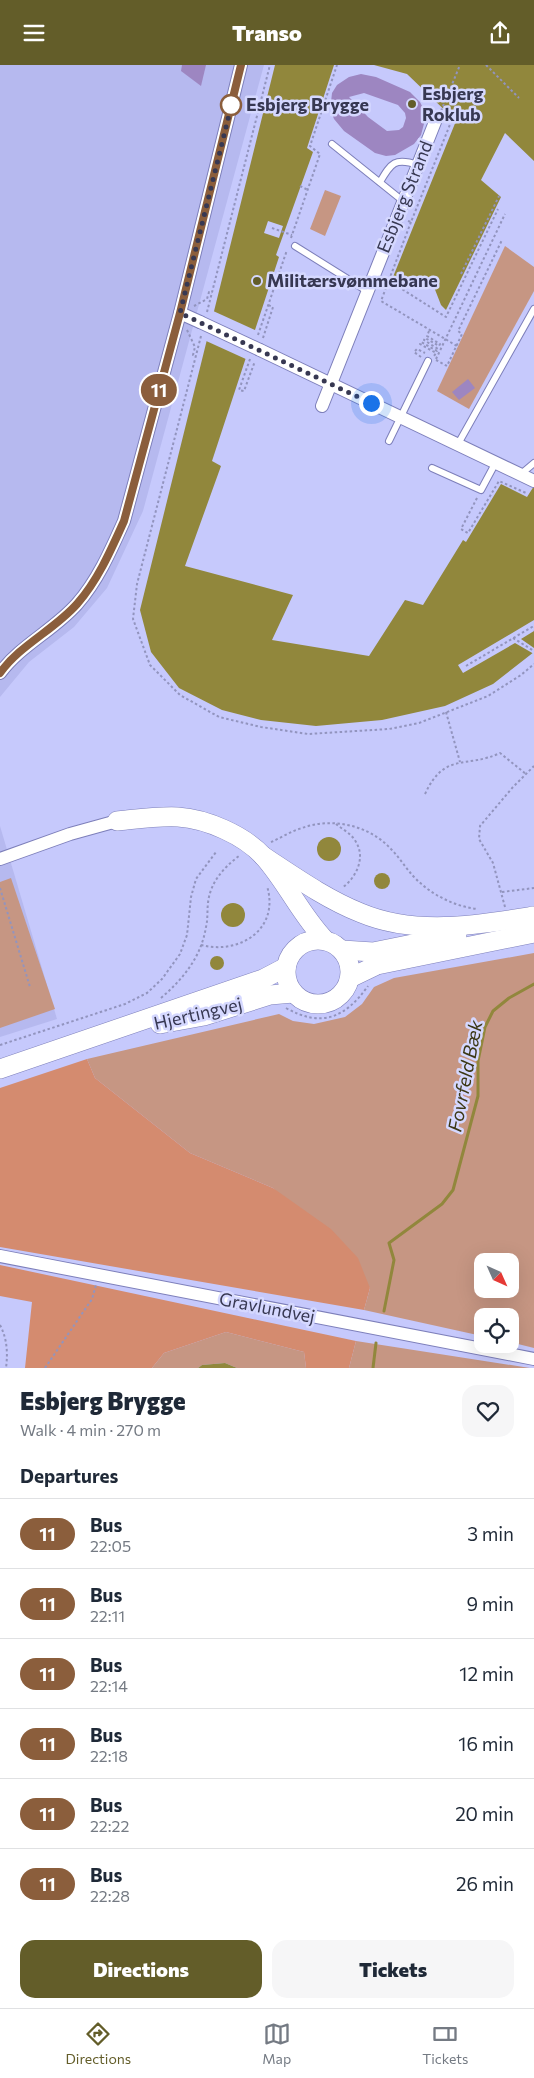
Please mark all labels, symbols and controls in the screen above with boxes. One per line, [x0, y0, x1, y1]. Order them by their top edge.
icon: menu [20, 19, 48, 47]
text: Transo [232, 19, 302, 46]
icon: share [486, 19, 514, 47]
place label: Esbjerg Roklub [422, 82, 484, 125]
place label: Esbjerg Brygge [246, 93, 369, 115]
marker: Esbjerg Brygge [220, 94, 242, 116]
marker: Esbjerg Roklub [406, 98, 418, 110]
street label: Esbjerg Strand [372, 137, 437, 256]
place label: Militærsvømmebane [267, 269, 438, 291]
marker: Militærsvømmebane [251, 275, 263, 287]
line badge: 11 [136, 374, 182, 406]
text: 11 [151, 379, 167, 401]
your location [359, 391, 384, 416]
street label: Hjertingvej [152, 992, 244, 1034]
water label: Fovrfeld Bæk [442, 1018, 487, 1134]
north arrow [474, 1253, 519, 1297]
map controls [474, 1253, 519, 1353]
street label: Gravlundvej [217, 1287, 317, 1327]
button: locate [474, 1308, 519, 1353]
button: heart [462, 1385, 514, 1437]
text: Esbjerg Brygge [20, 1386, 186, 1415]
text: Walk · 4 min · 270 m [20, 1420, 161, 1439]
text: Departures [20, 1464, 118, 1487]
text: Bus [90, 1513, 122, 1536]
text: 3 min [467, 1522, 514, 1545]
text: 11 [39, 1523, 56, 1545]
text: 22:05 [90, 1536, 131, 1555]
text: Bus [90, 1583, 122, 1606]
text: 9 min [466, 1592, 514, 1615]
text: 11 [39, 1593, 56, 1615]
text: 22:11 [90, 1606, 125, 1625]
text: Bus [90, 1653, 122, 1676]
text: 12 min [459, 1662, 514, 1685]
text: 11 [39, 1663, 56, 1685]
text: 22:14 [90, 1676, 128, 1695]
text: Bus [90, 1723, 122, 1746]
text: 16 min [458, 1732, 514, 1755]
text: 11 [39, 1733, 56, 1755]
text: 22:18 [90, 1746, 128, 1765]
text: Bus [90, 1793, 122, 1816]
text: 20 min [455, 1802, 514, 1825]
text: 11 [39, 1803, 56, 1825]
text: 22:22 [90, 1816, 129, 1835]
text: Bus [90, 1863, 122, 1886]
text: 26 min [456, 1872, 514, 1895]
text: 11 [39, 1873, 56, 1895]
text: 22:28 [90, 1886, 130, 1905]
button: Directions [20, 1940, 262, 1998]
button: Tickets [272, 1940, 514, 1998]
tab: Directions [66, 2020, 131, 2067]
tab: Map [262, 2020, 291, 2067]
tab: Tickets [422, 2020, 468, 2067]

